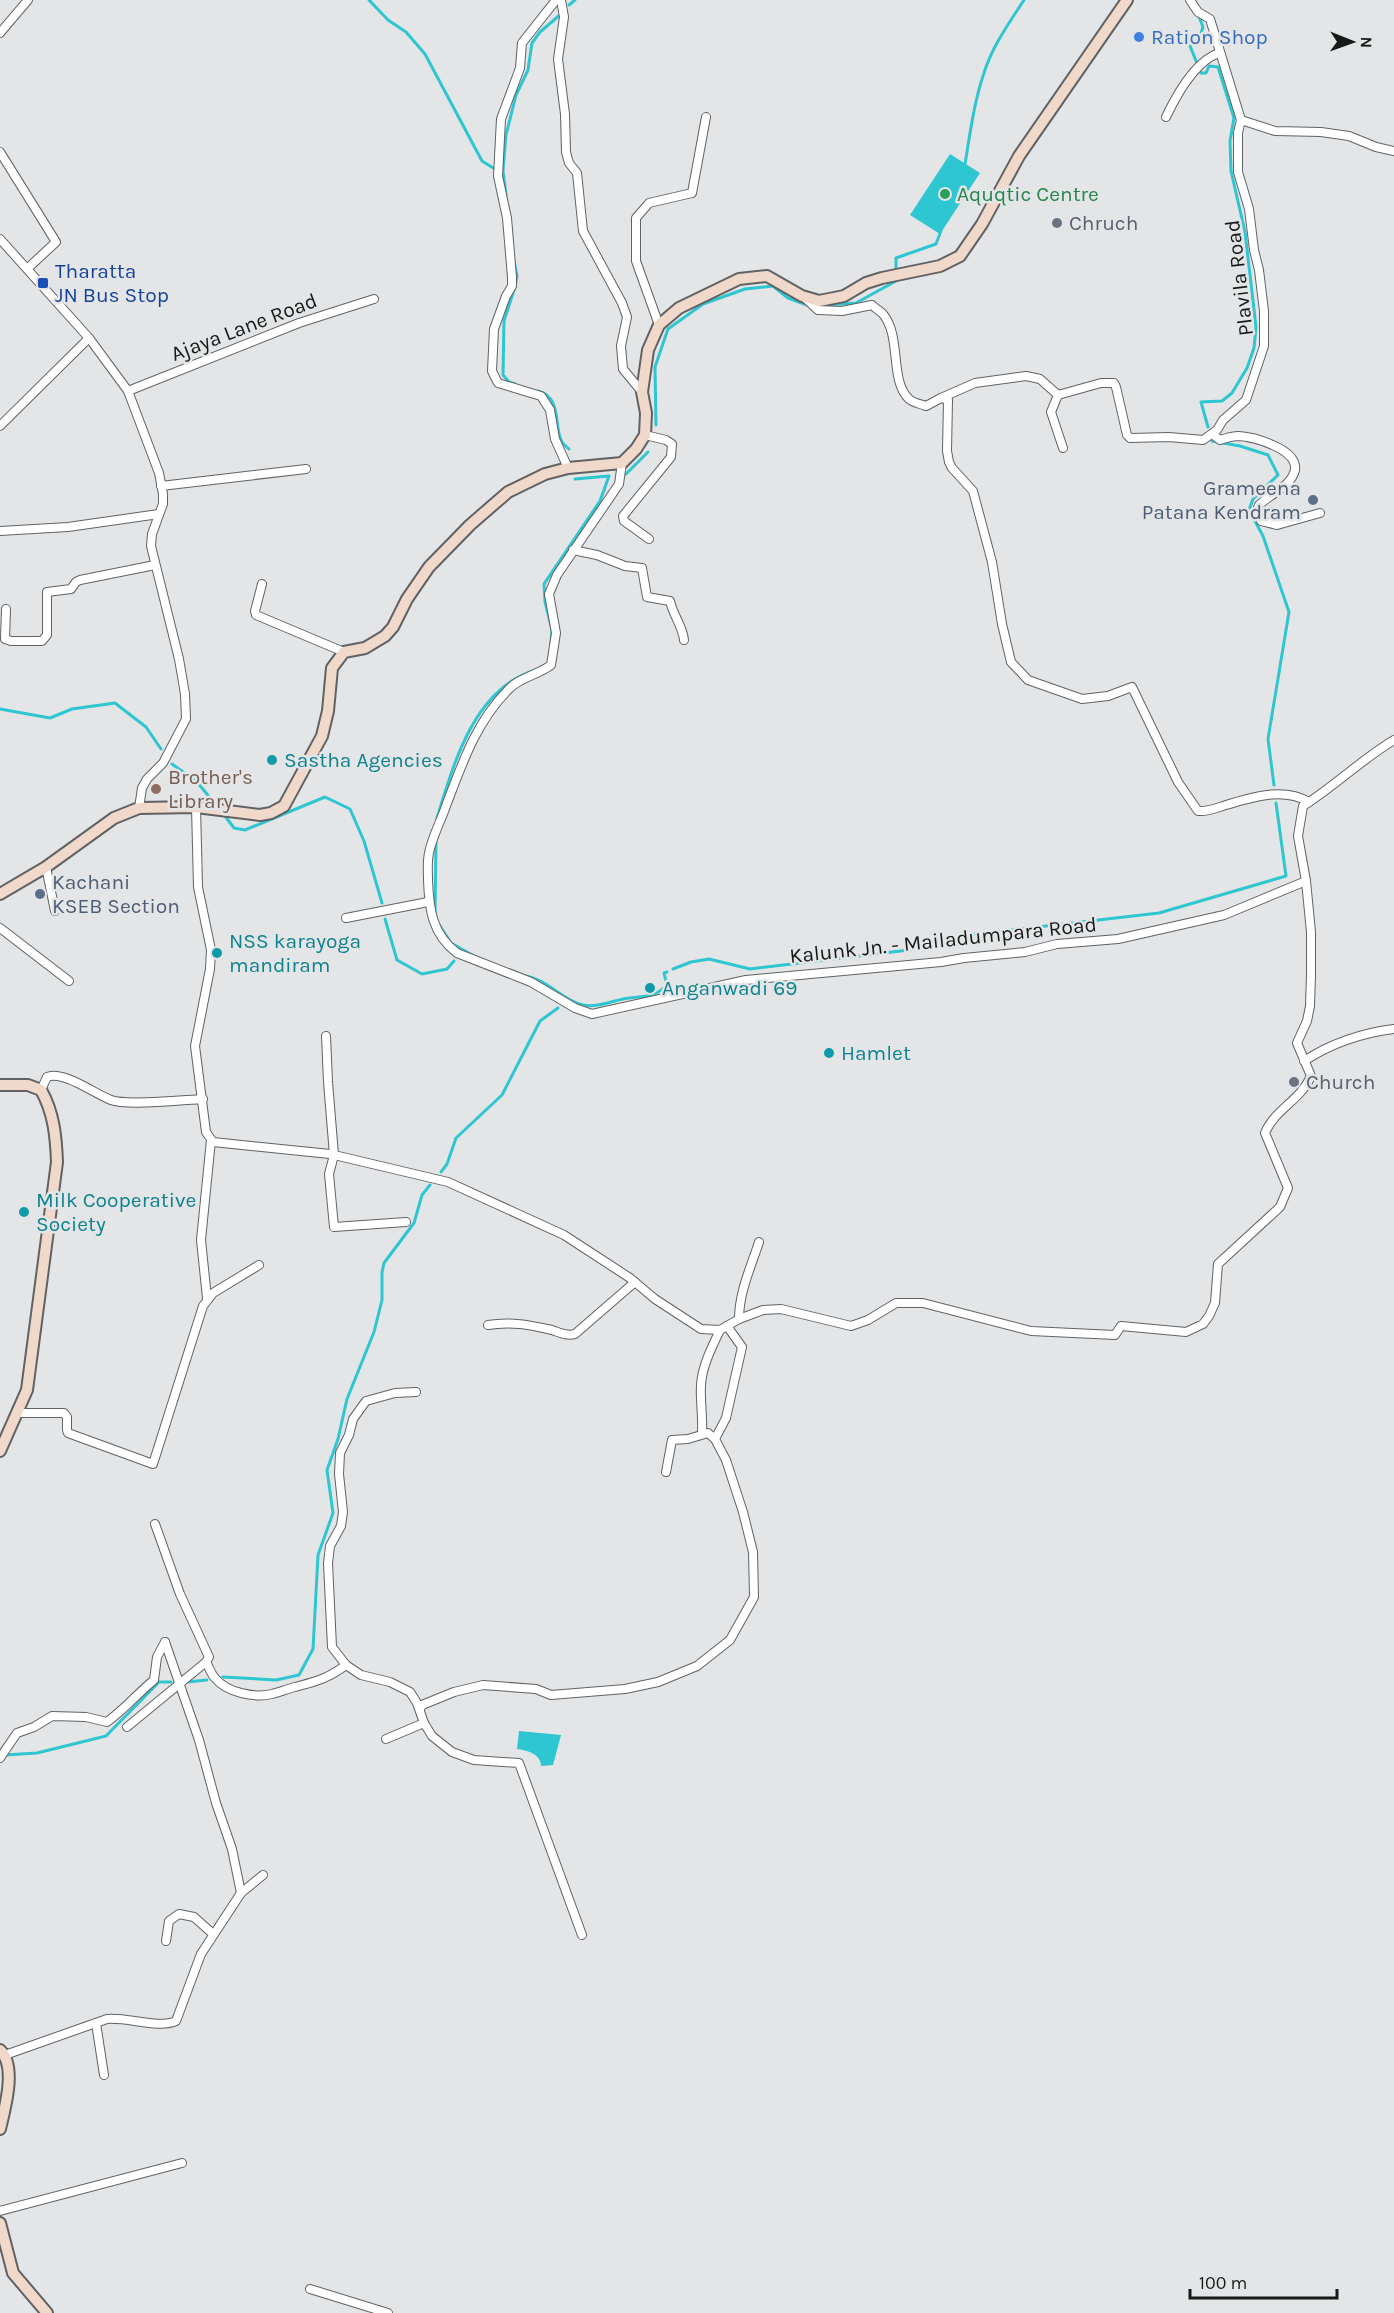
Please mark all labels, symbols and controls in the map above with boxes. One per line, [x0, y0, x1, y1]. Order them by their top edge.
north arrow [1322, 12, 1382, 72]
place label: Ration Shop [1151, 25, 1268, 49]
marker: Ration Shop [1132, 30, 1146, 44]
text: N [1357, 36, 1376, 48]
place label: Aquqtic Centre [957, 182, 1099, 206]
marker: Aquqtic Centre [938, 187, 952, 201]
place label: Chruch [1069, 211, 1138, 235]
marker: Chruch [1050, 216, 1064, 230]
street label: Plavila Road [1220, 219, 1258, 337]
place label: Tharatta JN Bus Stop [55, 259, 169, 307]
marker: Tharatta JN Bus Stop [36, 276, 50, 290]
street label: Ajaya Lane Road [167, 288, 321, 366]
place label: Grameena Patana Kendram [1142, 476, 1301, 524]
marker: Grameena Patana Kendram [1306, 493, 1320, 507]
place label: Sastha Agencies [284, 748, 443, 772]
marker: Sastha Agencies [265, 753, 279, 767]
place label: Brother's Library [168, 765, 253, 813]
marker: Brother's Library [149, 782, 163, 796]
place label: Kachani KSEB Section [52, 870, 180, 918]
marker: Kachani KSEB Section [33, 887, 47, 901]
street label: Kalunk Jn. - Mailadumpara Road [788, 912, 1098, 968]
place label: NSS karayoga mandiram [229, 929, 361, 977]
marker: NSS karayoga mandiram [210, 946, 224, 960]
place label: Anganwadi 69 [662, 976, 798, 1000]
marker: Anganwadi 69 [643, 981, 657, 995]
place label: Hamlet [841, 1041, 911, 1065]
marker: Hamlet [822, 1046, 836, 1060]
place label: Church [1306, 1070, 1375, 1094]
marker: Church [1287, 1075, 1301, 1089]
place label: Milk Cooperative Society [36, 1188, 196, 1236]
marker: Milk Cooperative Society [17, 1205, 31, 1219]
scale bar [1190, 2262, 1337, 2300]
text: 100 m [1199, 2272, 1247, 2294]

